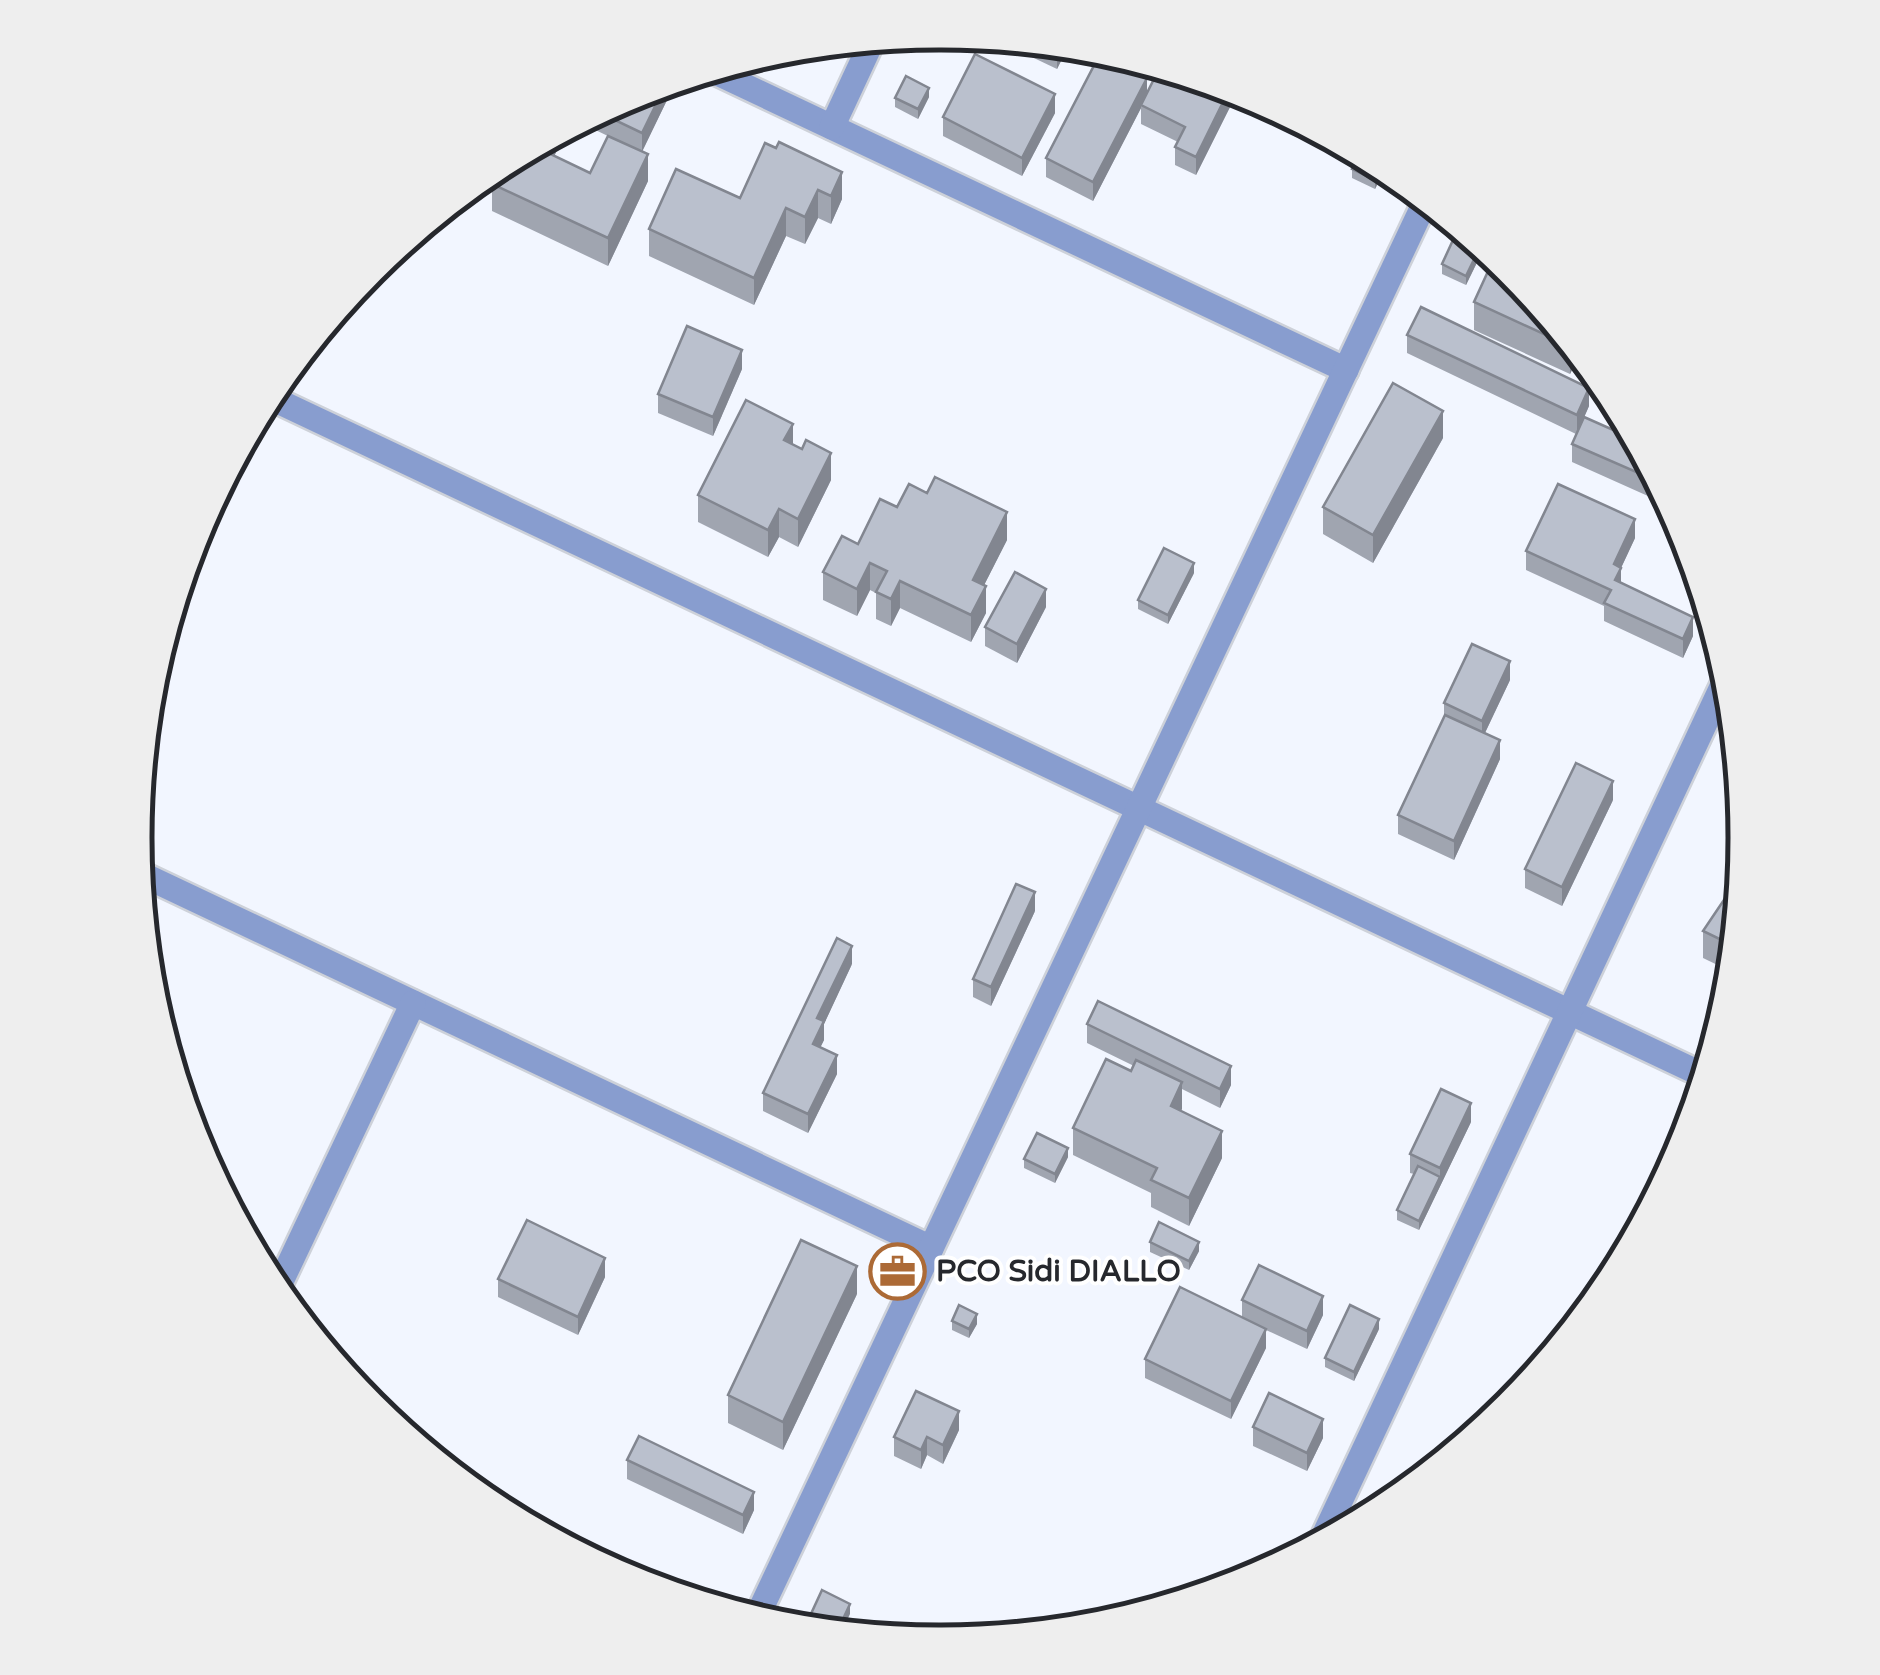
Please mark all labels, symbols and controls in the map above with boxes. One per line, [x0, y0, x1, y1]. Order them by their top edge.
office icon: PCO Sidi DIALLO [867, 1241, 927, 1301]
place label: PCO Sidi DIALLO [936, 1253, 1181, 1290]

